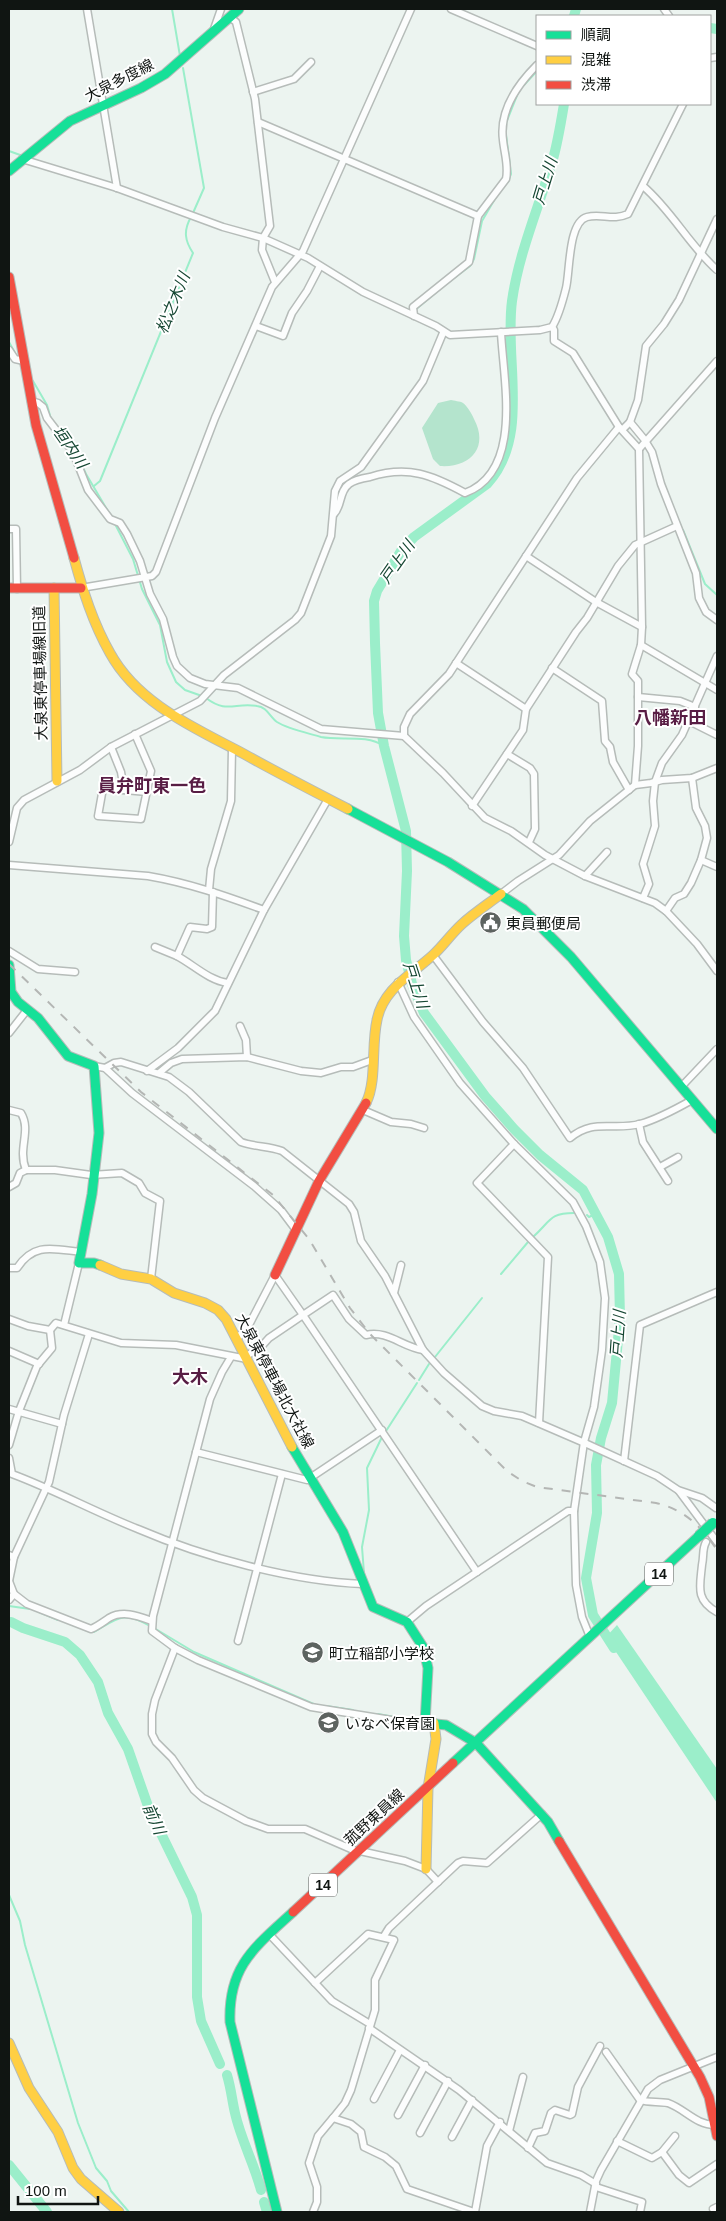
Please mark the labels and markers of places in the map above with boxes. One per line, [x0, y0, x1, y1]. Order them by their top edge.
public building icon: 東員郵便局 [478, 911, 502, 935]
place label: 東員郵便局 [506, 915, 581, 932]
school or university icon: 町立稲部小学校 [301, 1641, 325, 1665]
place label: 町立稲部小学校 [329, 1645, 434, 1662]
school or university icon: いなべ保育園 [317, 1711, 341, 1735]
place label: いなべ保育園 [345, 1715, 435, 1732]

